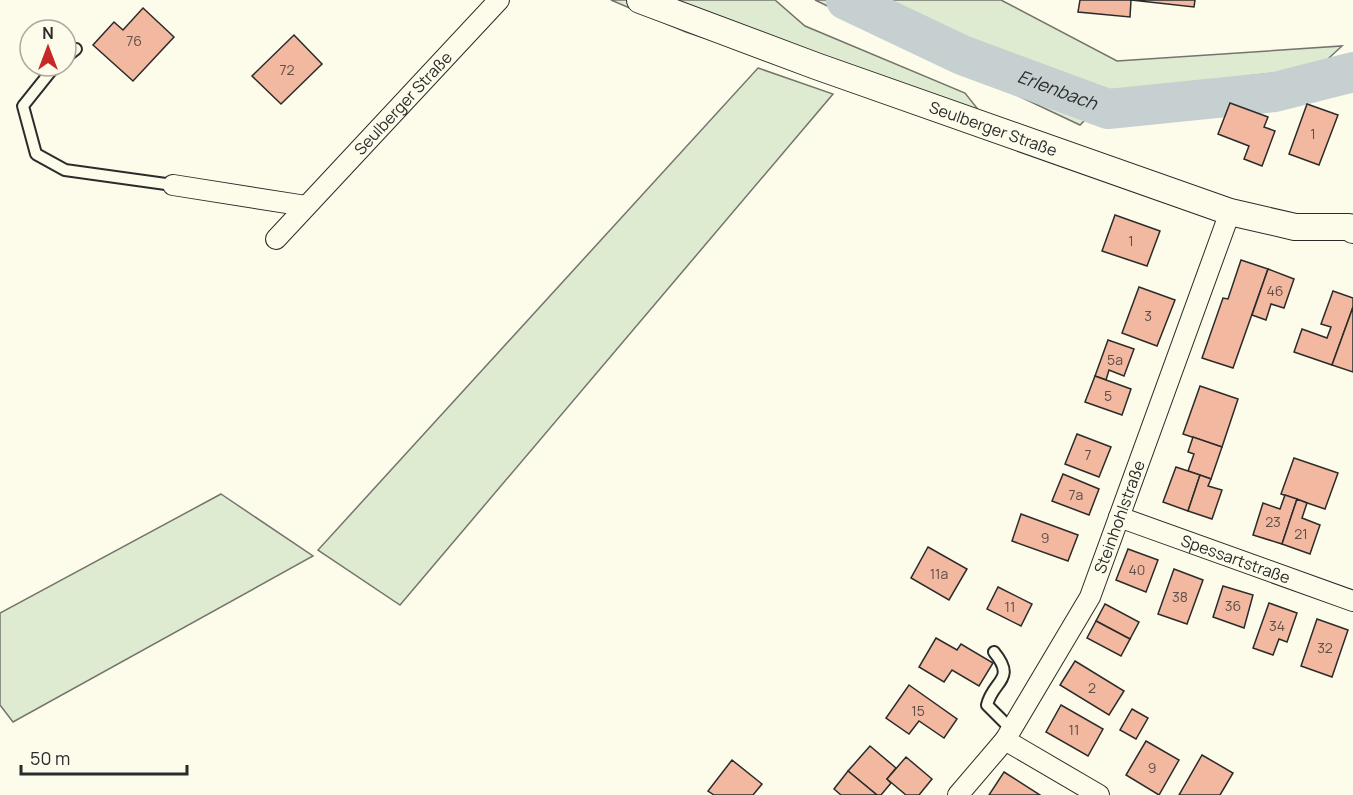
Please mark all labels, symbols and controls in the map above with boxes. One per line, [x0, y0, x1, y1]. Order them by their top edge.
north arrow [18, 18, 78, 78]
text: N [42, 22, 54, 44]
house number: 76 [126, 31, 142, 50]
street label: Seulberger Straße [349, 46, 457, 160]
house number: 72 [279, 60, 295, 79]
water label: Erlenbach [1014, 64, 1102, 115]
street label: Seulberger Straße [926, 96, 1060, 161]
house number: 1 [1310, 124, 1316, 143]
house number: 1 [1128, 231, 1134, 250]
house number: 46 [1267, 281, 1283, 300]
house number: 3 [1144, 306, 1152, 325]
house number: 5a [1107, 350, 1123, 369]
house number: 5 [1104, 386, 1112, 405]
house number: 7 [1084, 445, 1092, 464]
street label: Steinhohlstraße [1088, 457, 1150, 576]
house number: 7a [1069, 485, 1083, 504]
house number: 23 [1265, 512, 1281, 531]
house number: 21 [1294, 524, 1308, 543]
house number: 9 [1041, 528, 1049, 547]
street label: Spessartstraße [1178, 529, 1293, 589]
house number: 40 [1129, 560, 1145, 579]
house number: 11a [930, 564, 948, 583]
house number: 38 [1172, 587, 1188, 606]
house number: 36 [1225, 596, 1241, 615]
house number: 11 [1005, 597, 1015, 616]
house number: 34 [1269, 616, 1285, 635]
house number: 32 [1317, 638, 1333, 657]
house number: 2 [1088, 678, 1096, 697]
house number: 15 [911, 701, 925, 720]
house number: 11 [1069, 720, 1079, 739]
scale bar [21, 738, 188, 776]
text: 50 m [30, 746, 70, 770]
house number: 9 [1148, 758, 1156, 777]

